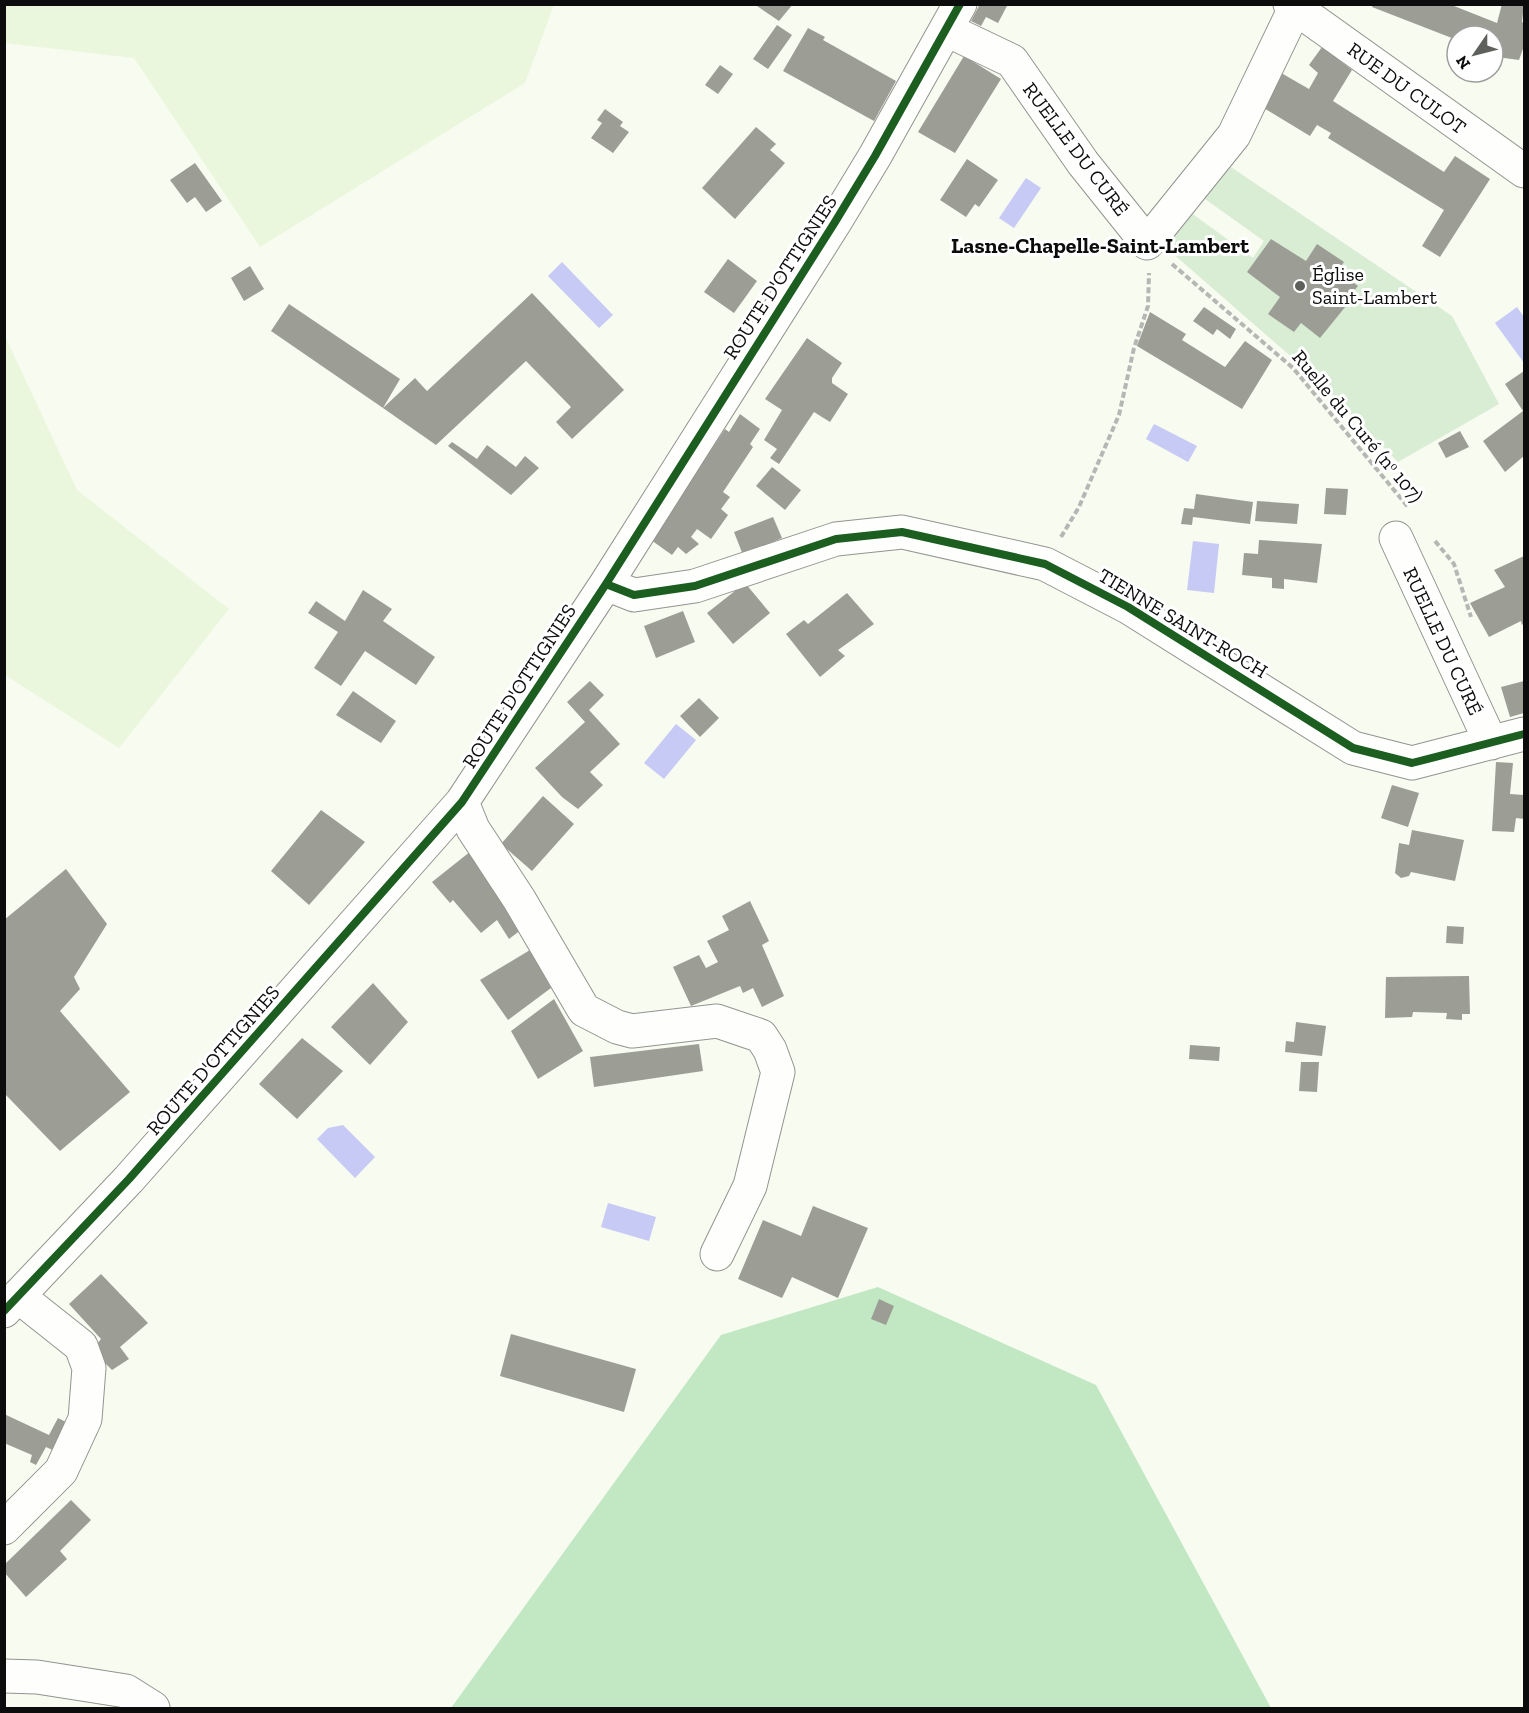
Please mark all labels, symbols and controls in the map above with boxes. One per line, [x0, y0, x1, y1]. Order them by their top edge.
north arrow [1445, 24, 1505, 84]
street label: RUE DU CULOT [1343, 37, 1471, 139]
text: N [1452, 52, 1474, 73]
street label: RUELLE DU CURÉ [1018, 78, 1134, 220]
street label: ROUTE D'OTTIGNIES [718, 191, 842, 363]
district label: Lasne-Chapelle-Saint-Lambert [951, 232, 1249, 259]
place label: Église Saint-Lambert [1312, 262, 1438, 309]
marker: Église Saint-Lambert [1293, 279, 1307, 293]
street label: Ruelle du Curé (nᵒ 107) [1287, 345, 1429, 507]
street label: TIENNE SAINT-ROCH [1094, 563, 1272, 683]
street label: RUELLE DU CURÉ [1398, 563, 1488, 719]
street label: ROUTE D'OTTIGNIES [457, 600, 581, 772]
street label: ROUTE D'OTTIGNIES [141, 980, 285, 1140]

